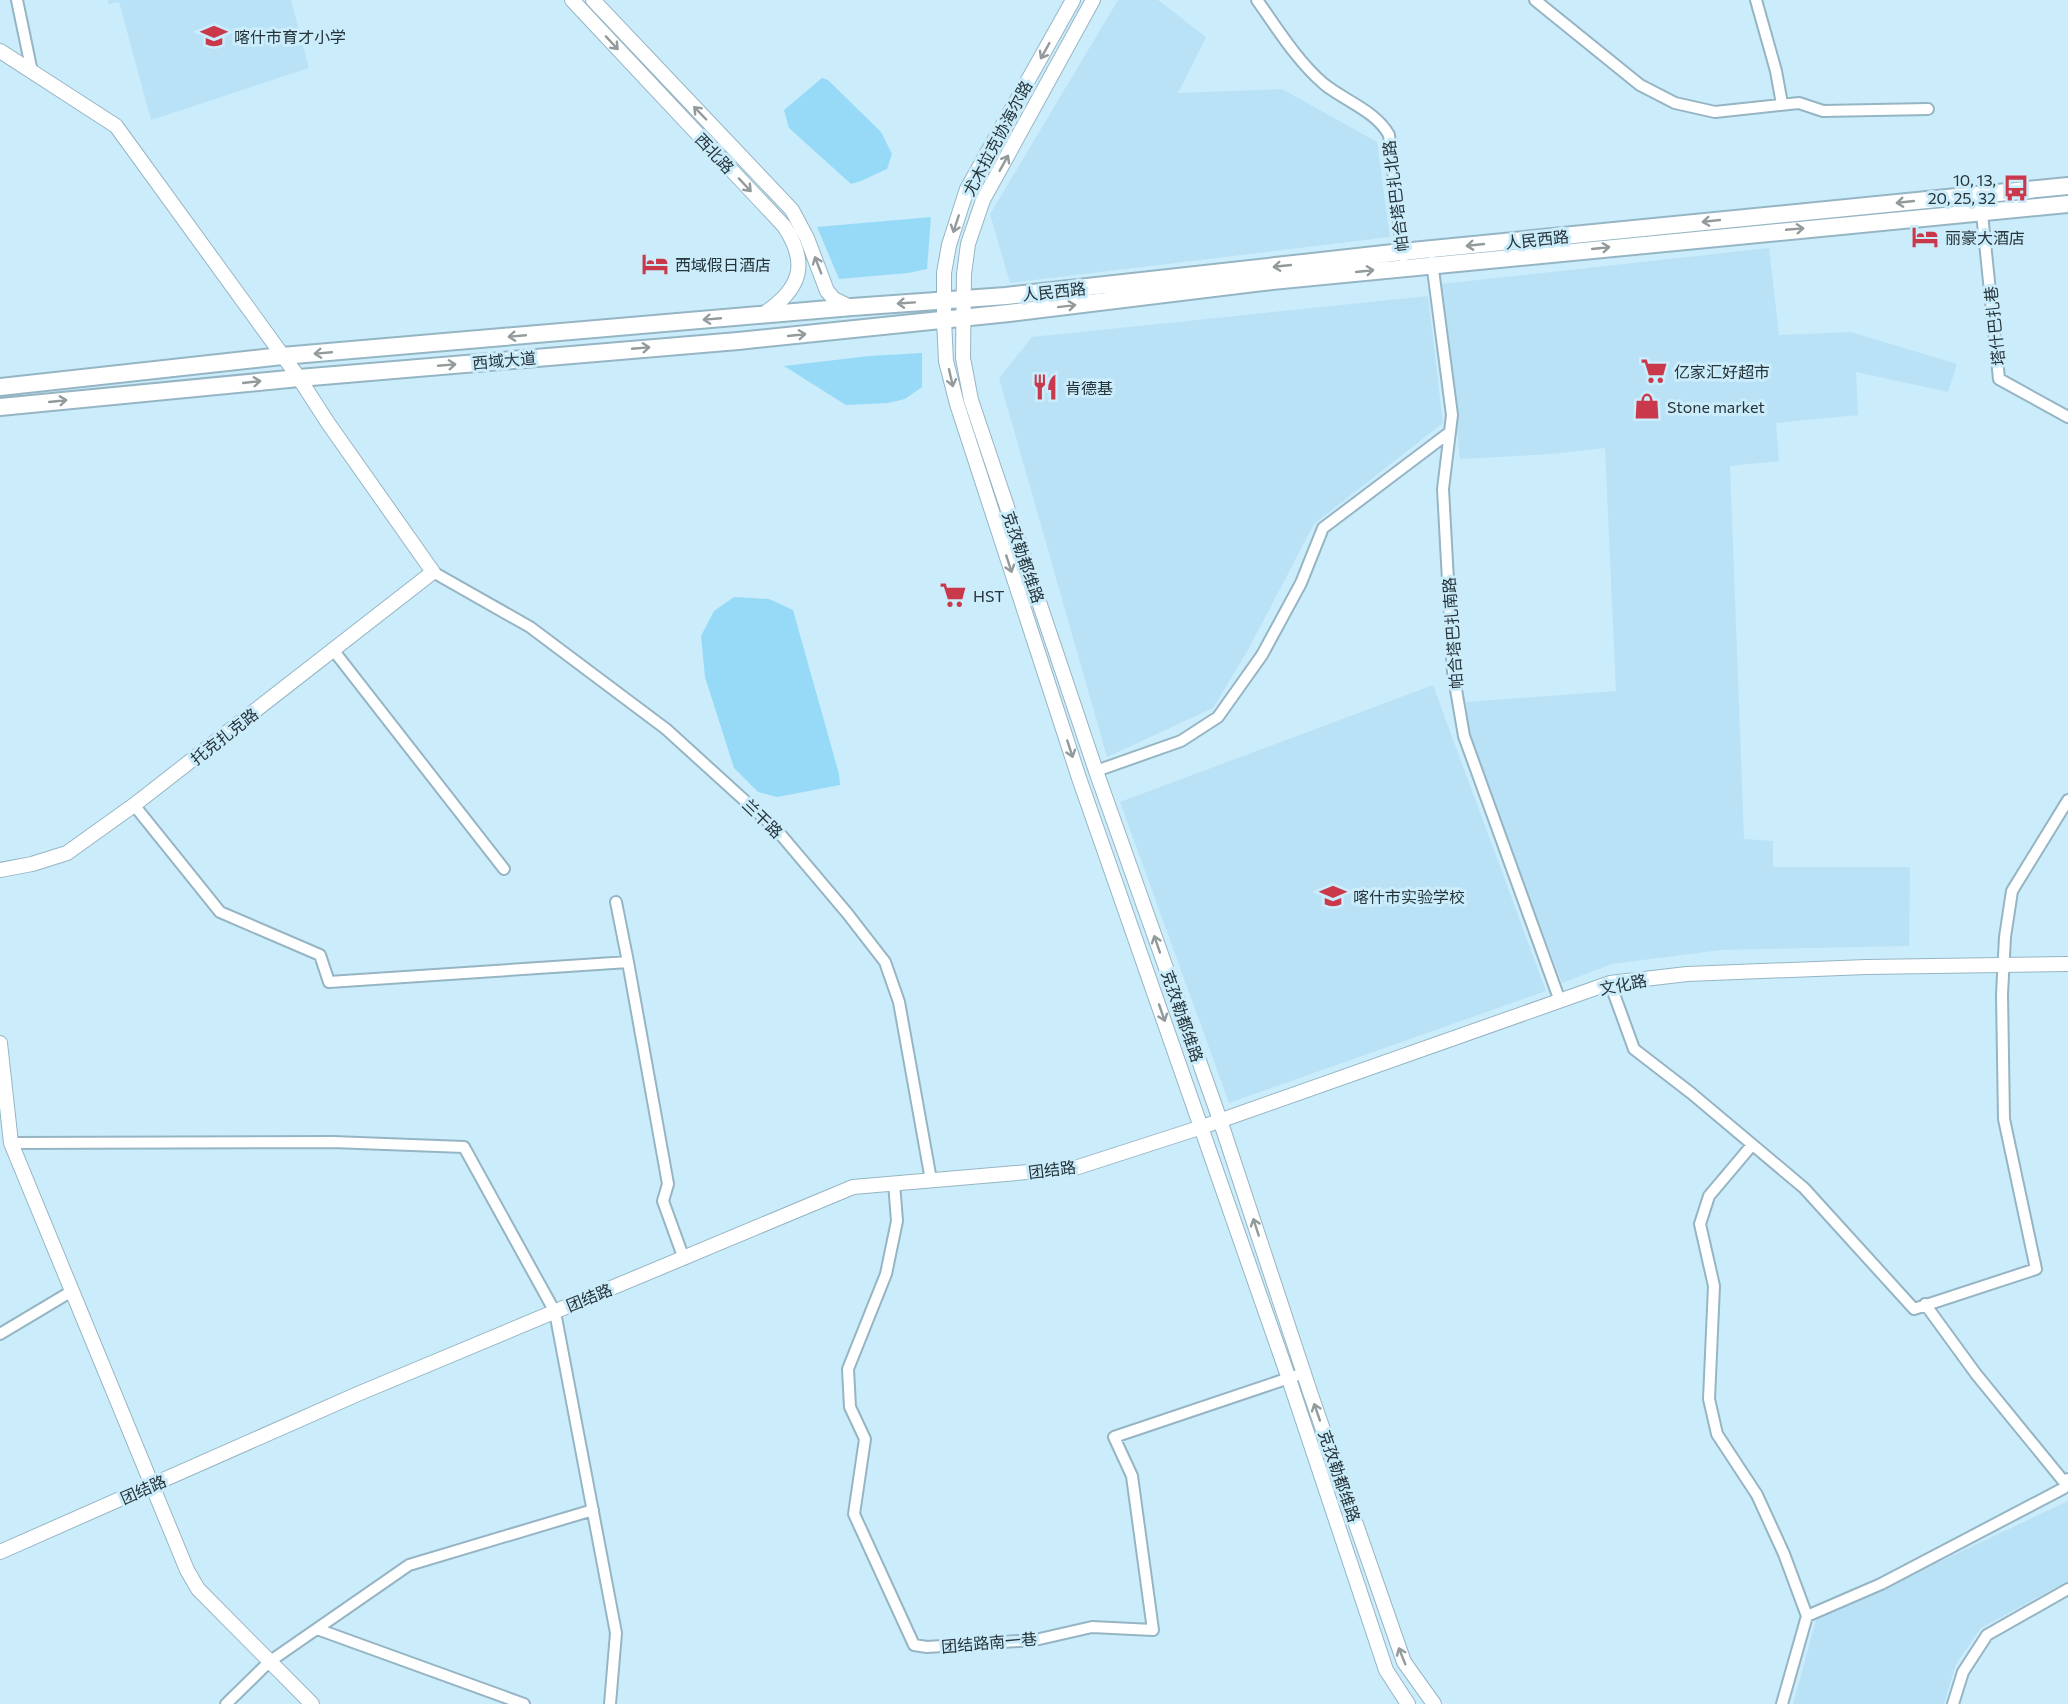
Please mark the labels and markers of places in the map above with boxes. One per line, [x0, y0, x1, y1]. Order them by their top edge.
school or university icon: 喀什市育才小学 [199, 21, 229, 51]
place label: 喀什市育才小学 [234, 27, 346, 46]
place label: 10, 13, 20, 25, 32 [1928, 170, 1996, 207]
bus stop icon: 10, 13, 20, 25, 32 [2001, 173, 2031, 203]
hotel icon: 丽豪大酒店 [1910, 222, 1940, 252]
place label: 丽豪大酒店 [1945, 228, 2025, 247]
hotel icon: 西域假日酒店 [640, 249, 670, 279]
place label: 西域假日酒店 [675, 255, 771, 274]
supermarket icon: 亿家汇好超市 [1639, 356, 1669, 386]
place label: 亿家汇好超市 [1674, 362, 1770, 381]
restaurant icon: 肯德基 [1030, 372, 1060, 402]
place label: 肯德基 [1065, 378, 1113, 397]
shop icon: Stone market [1632, 391, 1662, 421]
place label: Stone market [1667, 397, 1765, 416]
supermarket icon: HST [938, 580, 968, 610]
place label: HST [973, 586, 1004, 605]
school or university icon: 喀什市实验学校 [1318, 881, 1348, 911]
place label: 喀什市实验学校 [1353, 887, 1465, 906]

